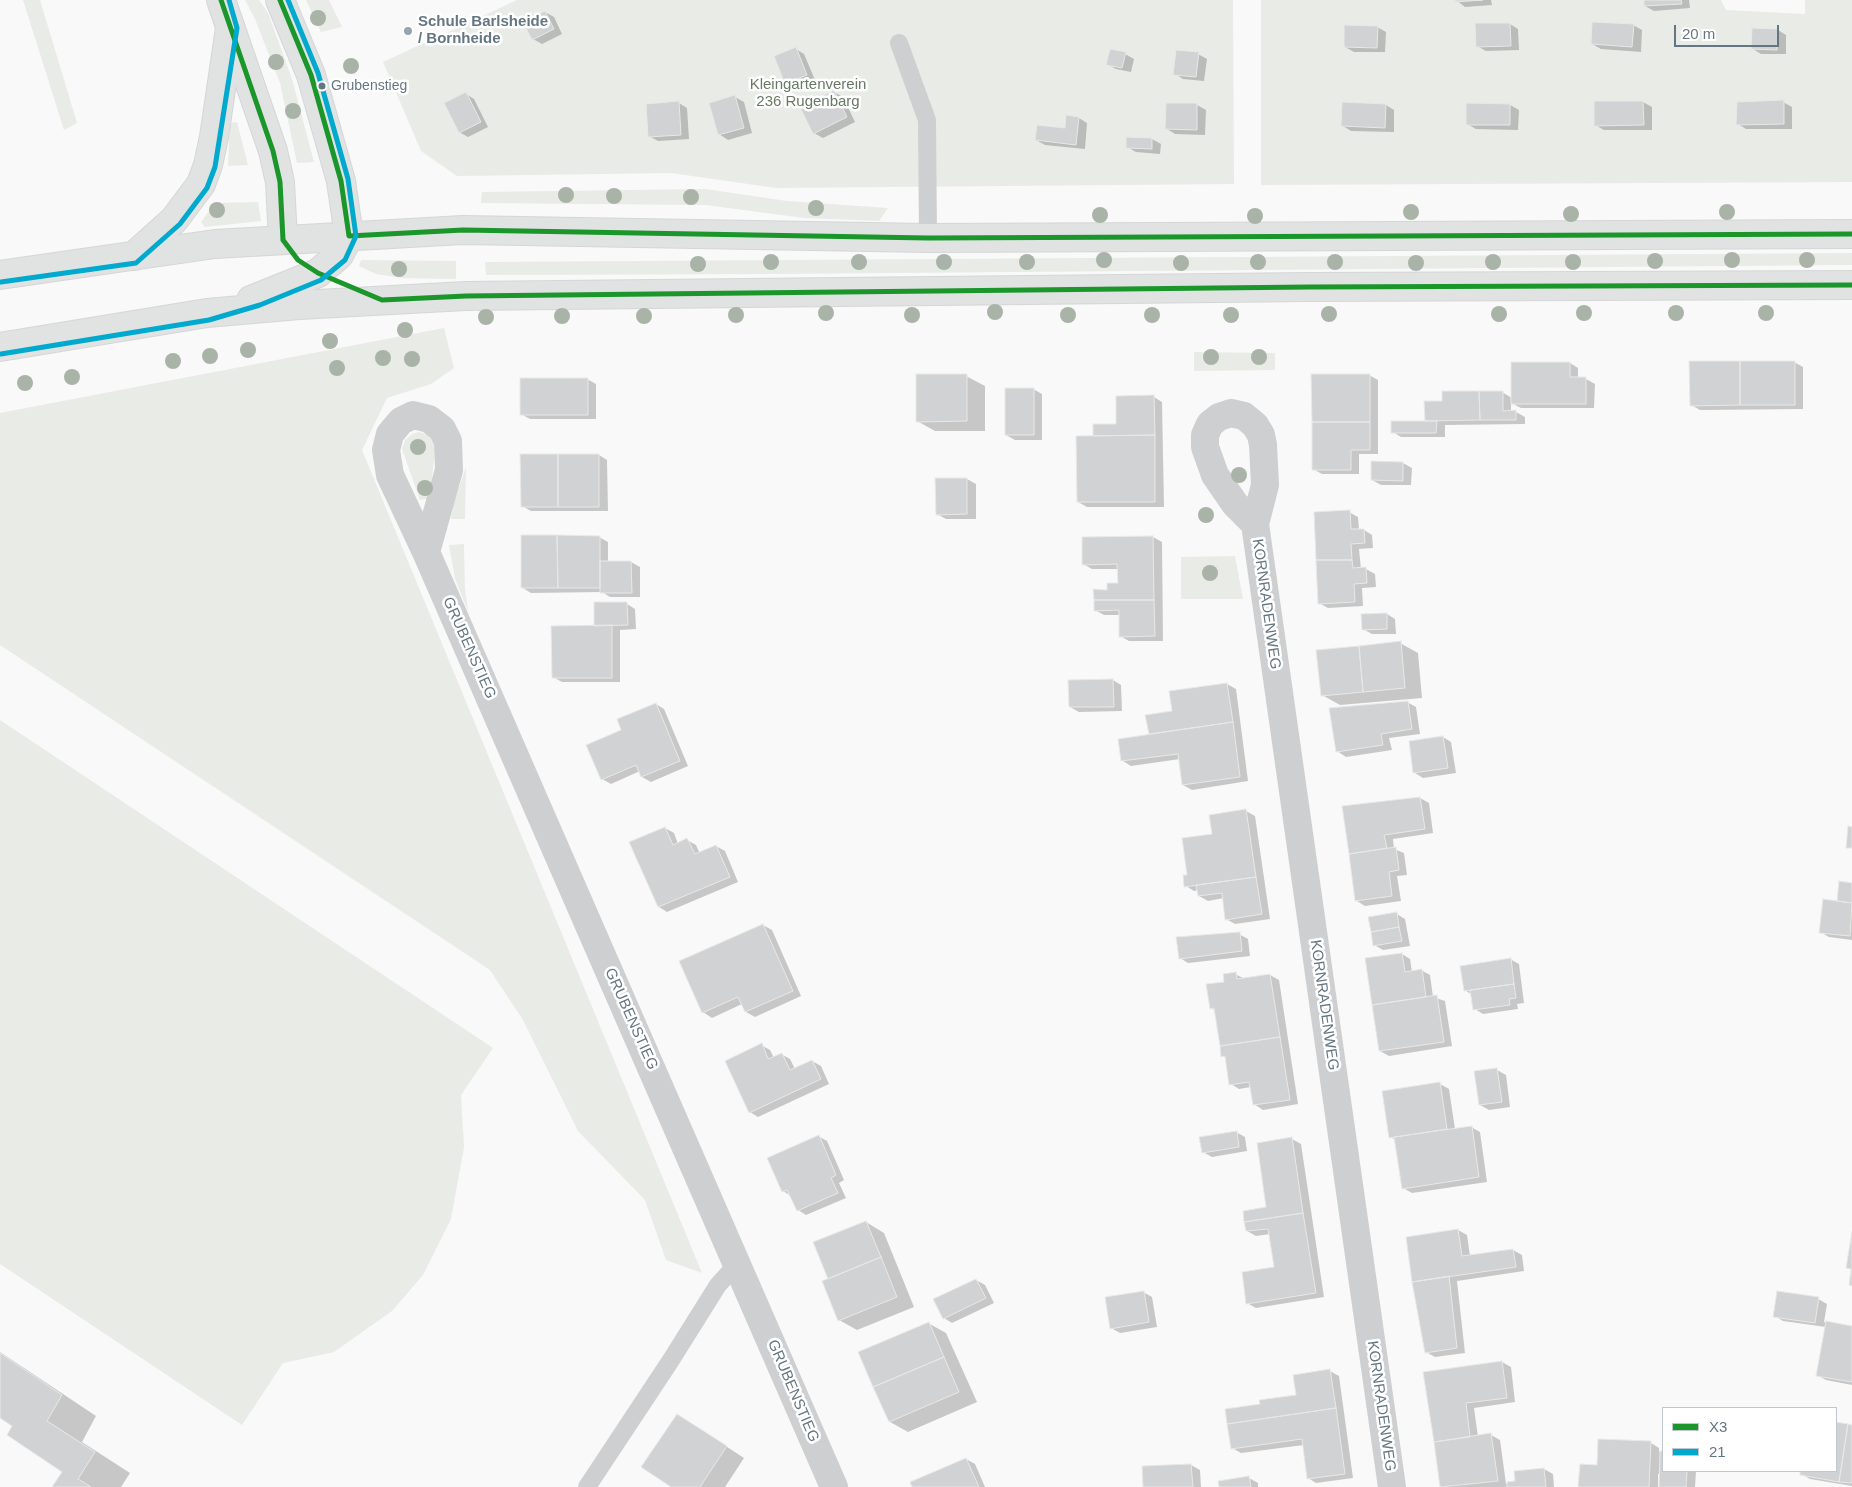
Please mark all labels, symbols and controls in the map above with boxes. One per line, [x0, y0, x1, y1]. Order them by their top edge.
place label: Schule Barlsheide / Bornheide [418, 13, 548, 48]
scale bar [1677, 15, 1782, 47]
marker: Schule Barlsheide / Bornheide [402, 25, 414, 37]
text: 20 m [1682, 25, 1715, 42]
park label: Kleingartenverein 236 Rugenbarg [750, 76, 866, 111]
place label: Grubenstieg [331, 78, 407, 94]
marker: Grubenstieg [317, 81, 327, 91]
street label: KORNRADENWEG [1248, 538, 1284, 670]
street label: GRUBENSTIEG [439, 594, 499, 702]
street label: KORNRADENWEG [1306, 939, 1342, 1071]
street label: GRUBENSTIEG [601, 965, 661, 1073]
street label: GRUBENSTIEG [763, 1337, 823, 1445]
street label: KORNRADENWEG [1363, 1340, 1399, 1472]
legend [1662, 1407, 1837, 1472]
text: X3 [1709, 1418, 1727, 1435]
text: 21 [1709, 1443, 1726, 1460]

